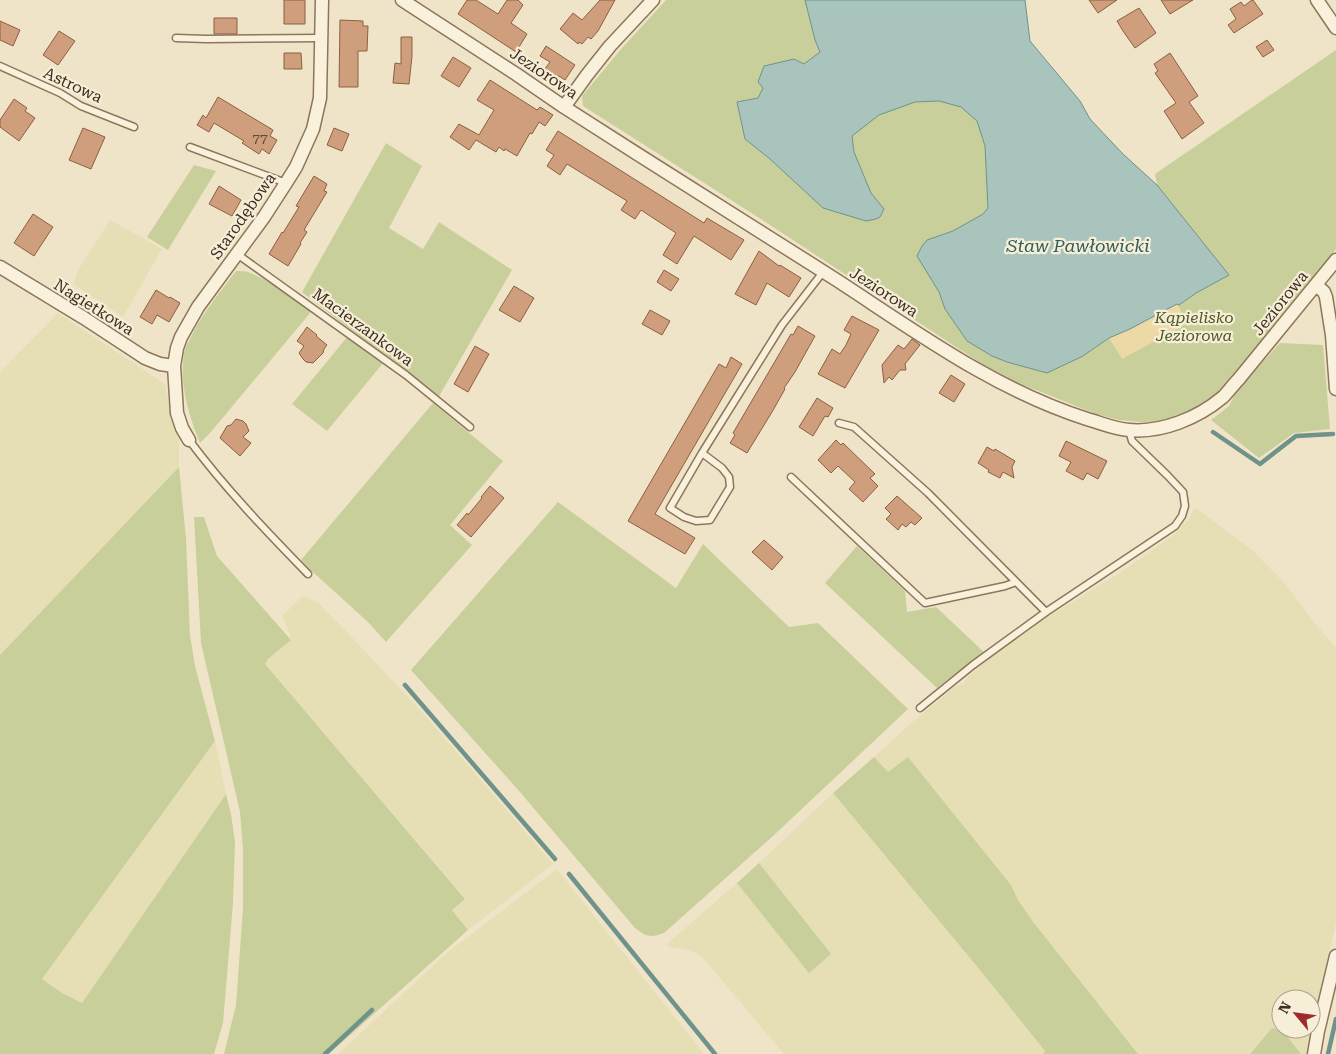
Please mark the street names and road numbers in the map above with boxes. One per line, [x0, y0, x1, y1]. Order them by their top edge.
street label: Jeziorowa [507, 43, 582, 103]
street label: Astrowa [41, 63, 106, 107]
street label: Starodębowa [206, 169, 280, 263]
street label: Jeziorowa [846, 263, 922, 321]
street label: Jeziorowa [1248, 267, 1312, 339]
street label: Nagietkowa [50, 275, 138, 339]
street label: Macierzankowa [309, 284, 417, 370]

